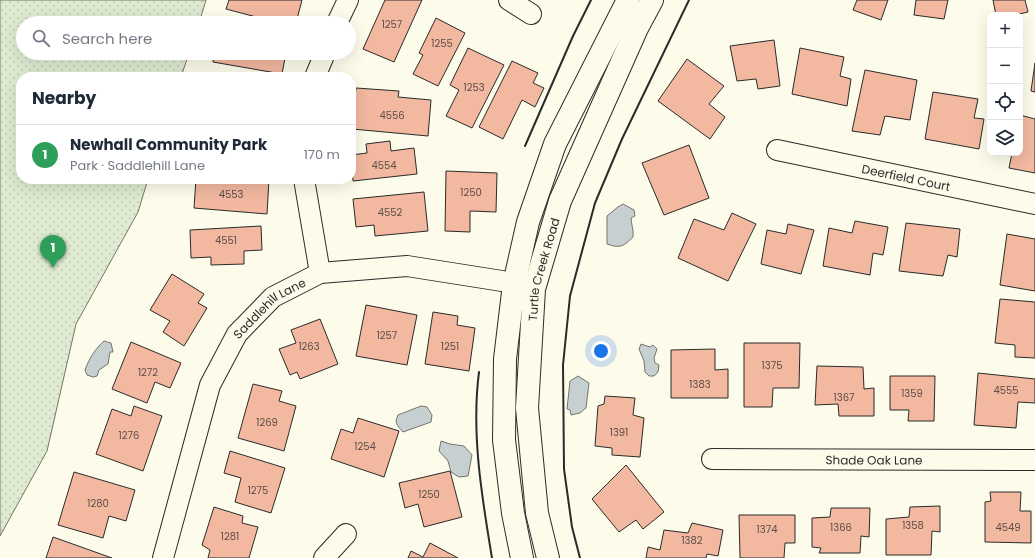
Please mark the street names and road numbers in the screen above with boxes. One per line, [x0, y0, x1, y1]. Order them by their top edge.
street label: Deerfield Court [860, 160, 952, 195]
street label: Turtle Creek Road [524, 216, 563, 321]
street label: Saddlehill Lane [229, 273, 308, 342]
street label: Shade Oak Lane [825, 451, 923, 468]

